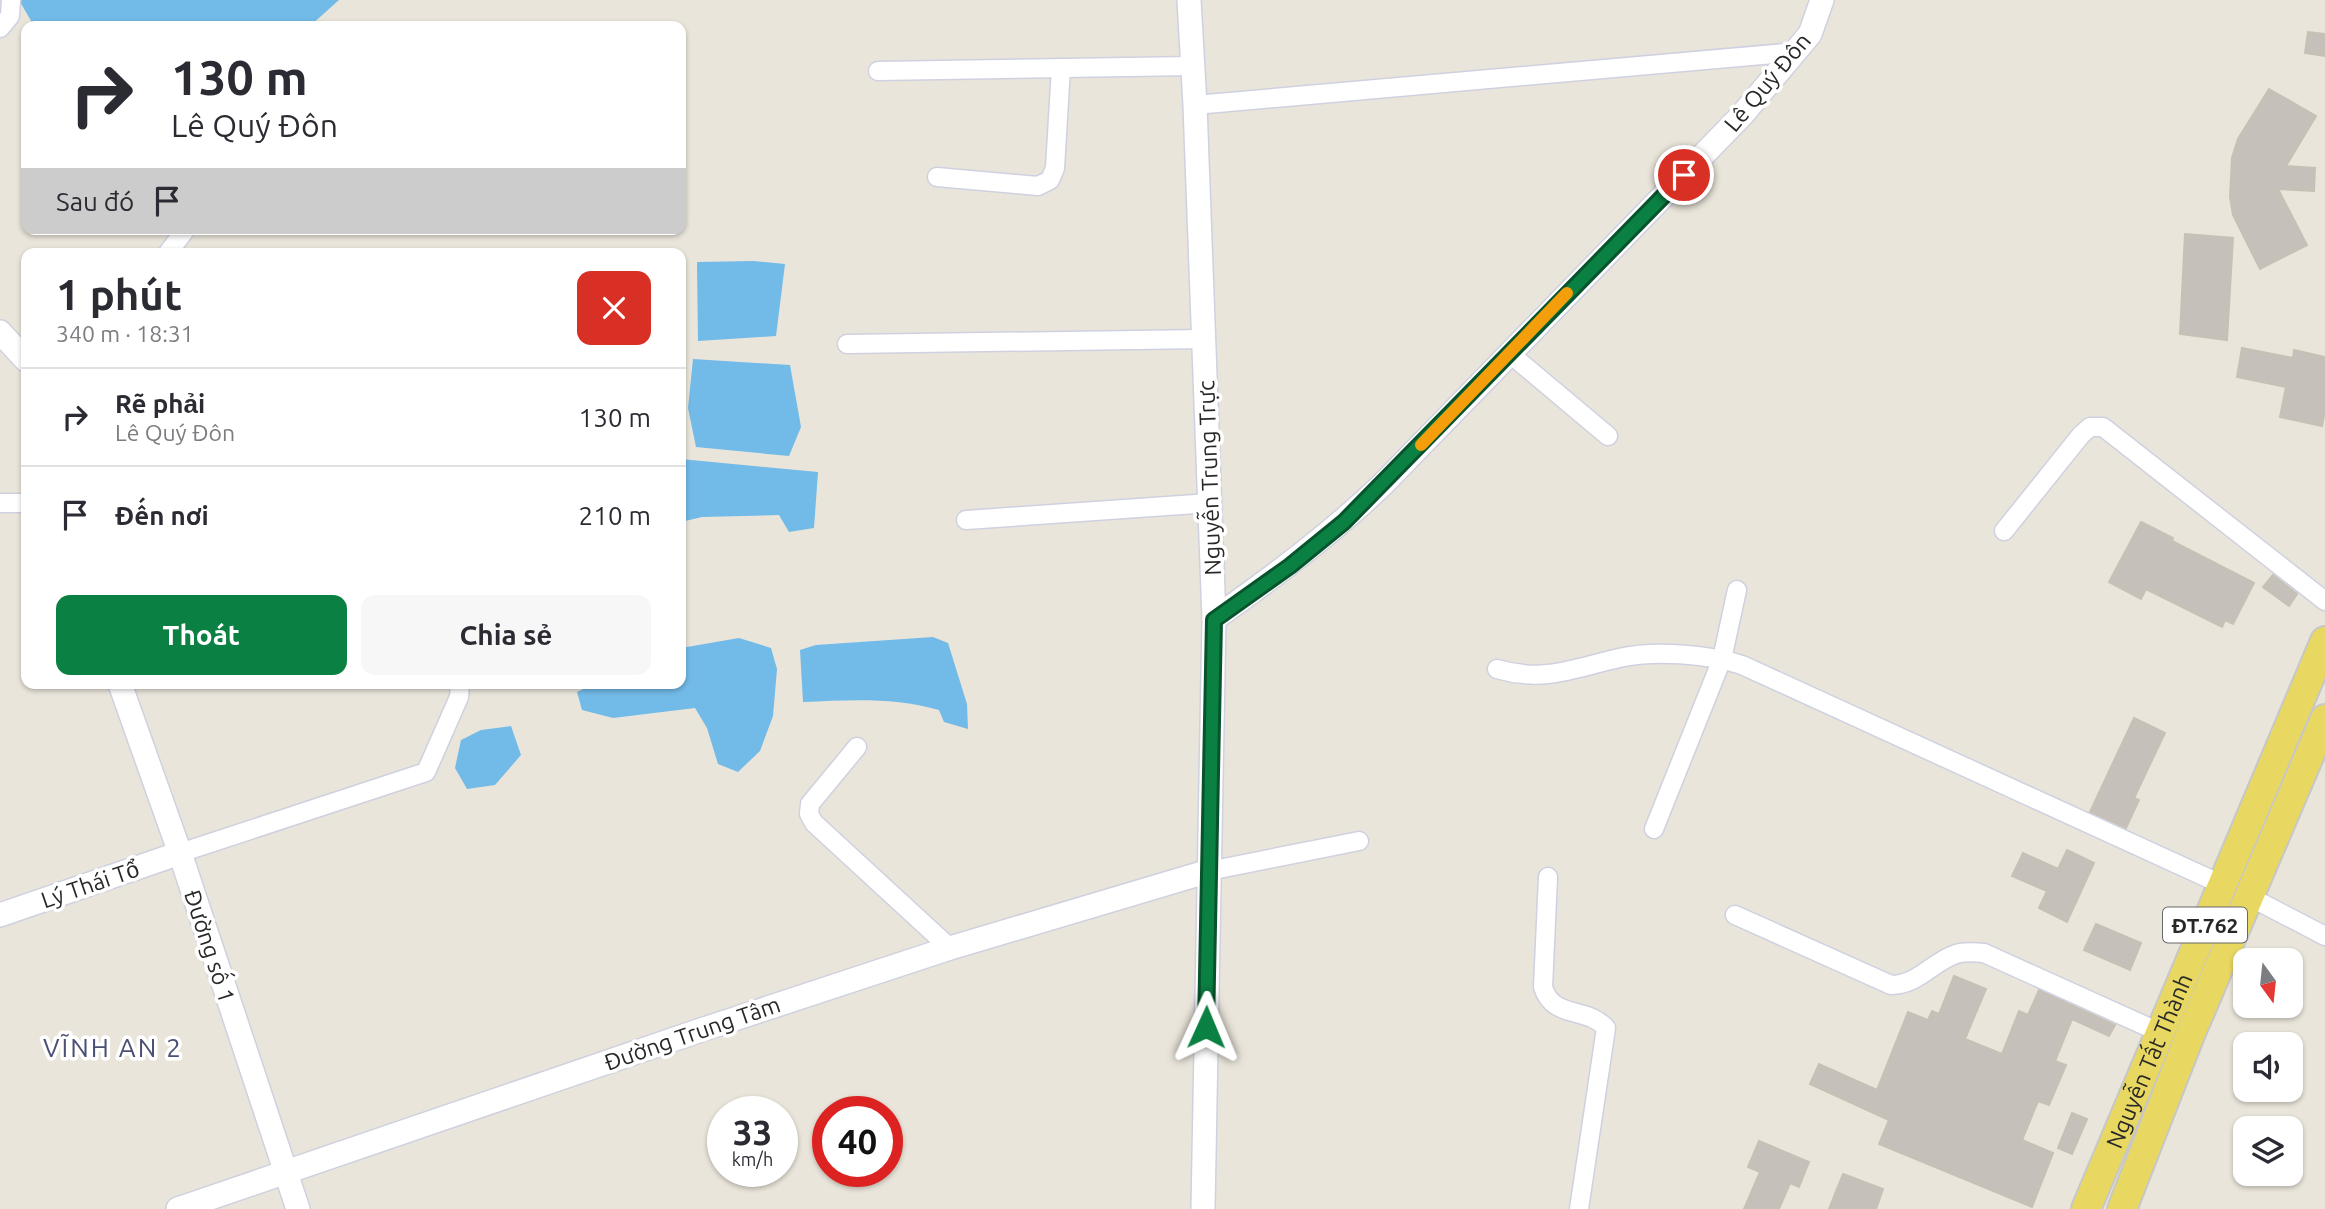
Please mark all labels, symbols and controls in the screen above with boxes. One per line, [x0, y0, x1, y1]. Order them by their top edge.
street label: Lê Quý Đôn [1719, 28, 1815, 136]
icon: right [56, 49, 147, 140]
text: 130 m [171, 49, 308, 104]
text: Lê Quý Đôn [171, 107, 338, 143]
pin [1654, 145, 1714, 205]
icon: arrive [1665, 156, 1703, 194]
icon: arrive [148, 182, 186, 220]
text: Sau đó [56, 187, 134, 216]
text: 1 phút [56, 271, 182, 318]
button: close [577, 271, 651, 345]
text: 340 m · 18:31 [56, 321, 194, 346]
street label: Nguyễn Trung Trực [1191, 380, 1225, 576]
text: Rẽ phải [115, 389, 205, 418]
icon: right [56, 398, 94, 436]
text: 130 m [579, 403, 651, 432]
text: Lê Quý Đôn [115, 420, 235, 445]
icon: arrive [56, 496, 94, 534]
text: Đến nơi [115, 501, 209, 530]
text: 210 m [579, 501, 651, 530]
button: Thoát [56, 595, 347, 675]
button: Chia sẻ [361, 595, 651, 675]
street label: Lý Thái Tổ [38, 856, 142, 912]
street label: Đường số 1 [180, 886, 242, 1005]
road number: ĐT.762 [2163, 908, 2247, 942]
north arrow [2233, 948, 2303, 1018]
map controls [2233, 948, 2303, 1186]
street label: Nguyễn Tất Thành [2101, 970, 2196, 1152]
position arrow [1169, 990, 1243, 1064]
street label: Đường Trung Tâm [601, 991, 783, 1075]
button: sound [2233, 1032, 2303, 1102]
district label: VĨNH AN 2 [43, 1033, 183, 1062]
speed limit sign: 40 [812, 1096, 903, 1187]
text: 33 [733, 1112, 772, 1152]
button: layers [2233, 1116, 2303, 1186]
text: km/h [732, 1149, 773, 1169]

